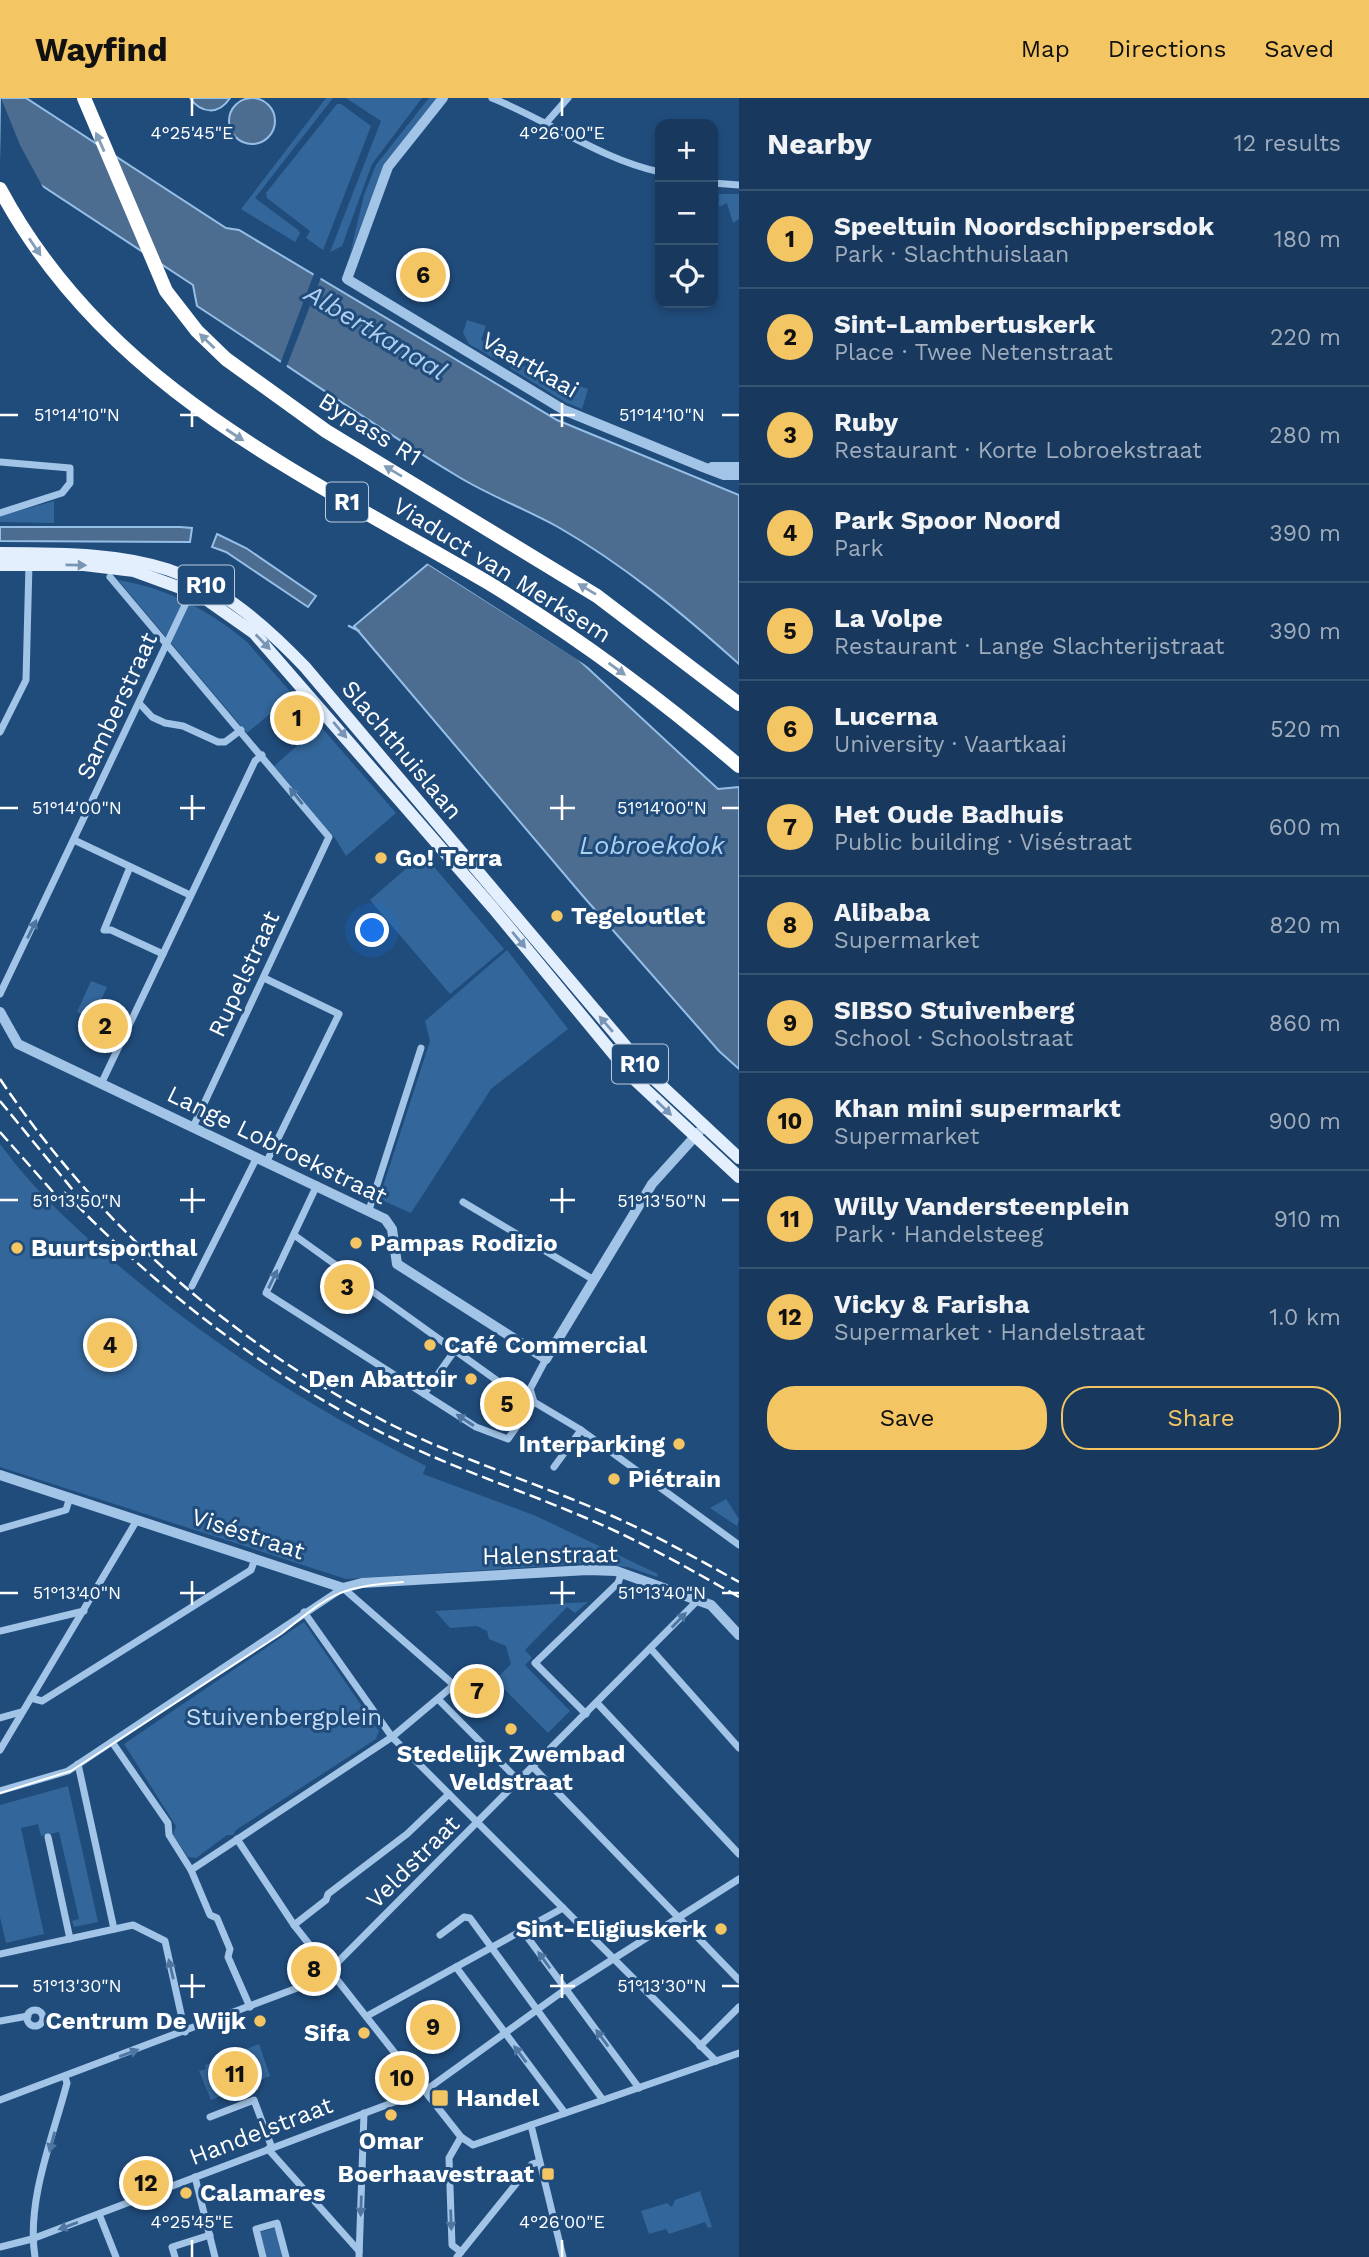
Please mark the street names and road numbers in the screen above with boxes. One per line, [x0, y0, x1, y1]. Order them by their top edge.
street label: Vaartkaai [477, 326, 583, 404]
street label: Bypass R1 [314, 387, 426, 471]
road number: R1 [326, 482, 368, 522]
street label: Viaduct van Merksem [388, 491, 616, 649]
road number: R10 [178, 565, 234, 604]
street label: Samberstraat [71, 628, 163, 784]
street label: Slachthuislaan [336, 675, 468, 825]
street label: Rupelstraat [203, 907, 285, 1041]
road number: R10 [612, 1044, 668, 1084]
street label: Lange Lobroekstraat [163, 1080, 391, 1210]
street label: Viséstraat [188, 1503, 308, 1565]
street label: Halenstraat [482, 1540, 618, 1570]
street label: Veldstraat [361, 1810, 465, 1914]
street label: Handelstraat [185, 2091, 337, 2171]

